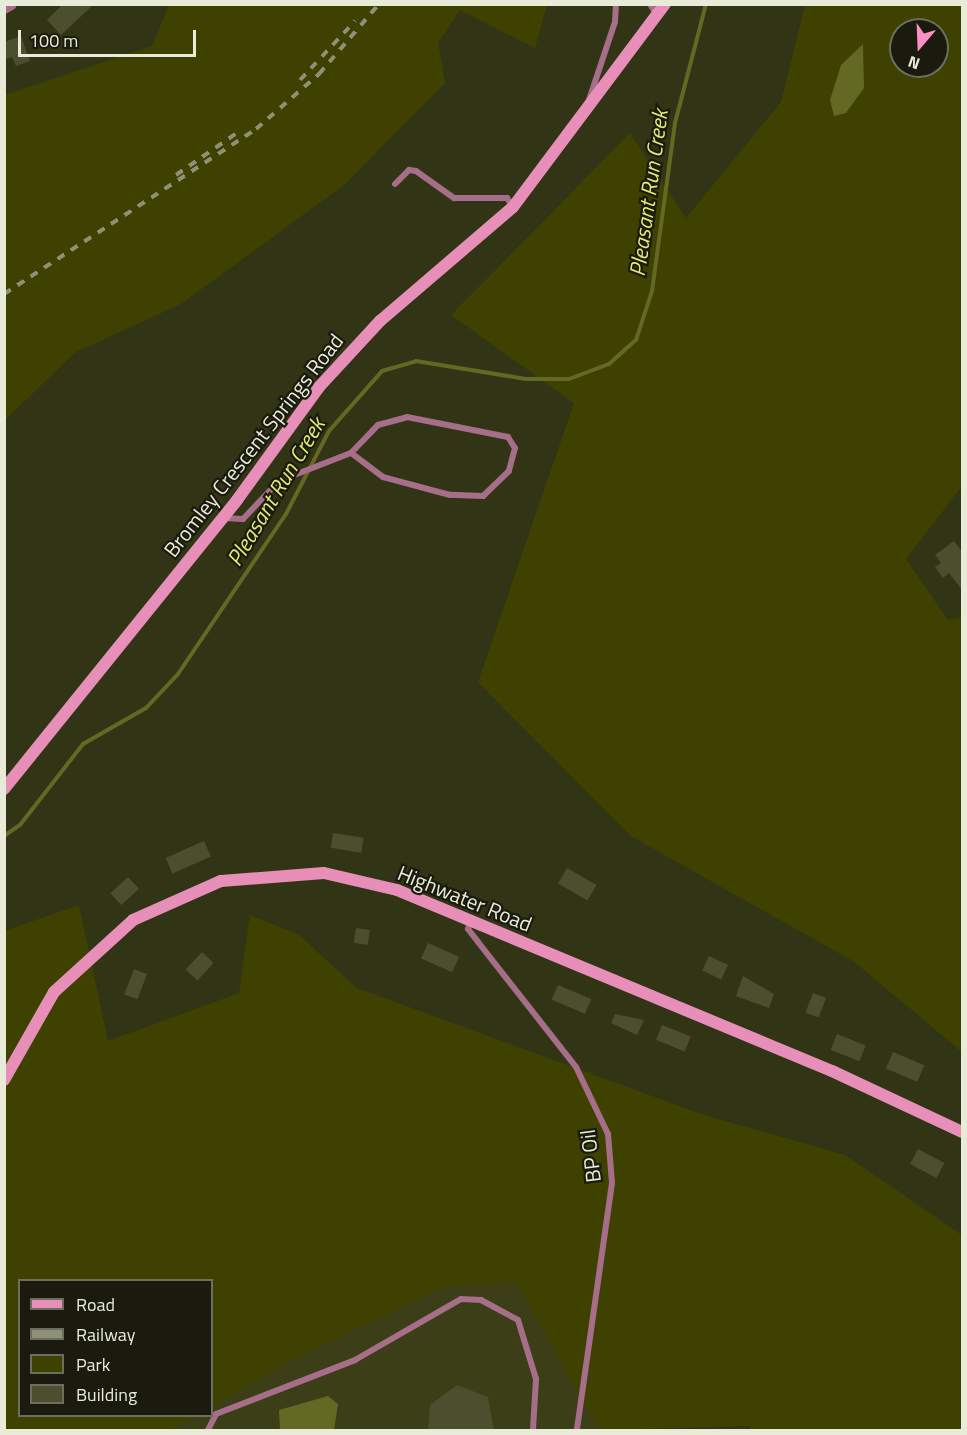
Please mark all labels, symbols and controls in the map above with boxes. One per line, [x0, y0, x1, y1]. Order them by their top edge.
scale bar [21, 18, 200, 56]
north arrow [889, 18, 949, 78]
text: 100 m [29, 27, 78, 54]
text: N [905, 50, 923, 76]
water label: Pleasant Run Creek [624, 108, 674, 278]
street label: Bromley Crescent Springs Road [158, 328, 348, 562]
water label: Pleasant Run Creek [221, 413, 331, 571]
street label: Highwater Road [394, 860, 536, 936]
street label: BP Oil [574, 1128, 606, 1184]
legend [18, 1279, 213, 1417]
text: Road [76, 1291, 115, 1318]
text: Railway [76, 1321, 135, 1348]
text: Park [76, 1351, 110, 1378]
text: Building [76, 1381, 137, 1408]

